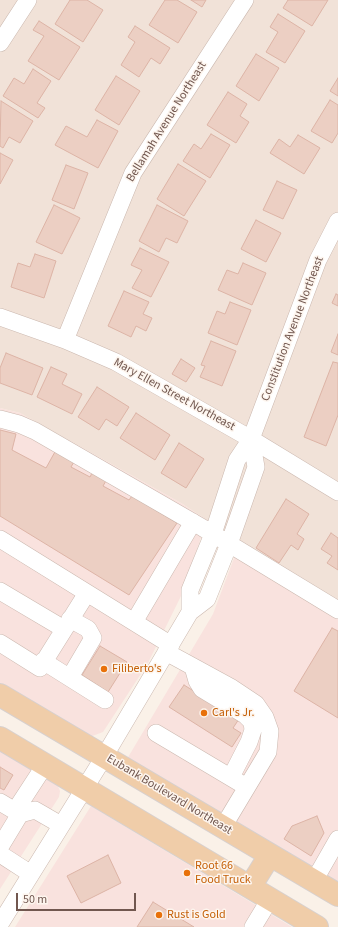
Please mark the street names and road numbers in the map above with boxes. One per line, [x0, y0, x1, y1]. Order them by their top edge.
street label: Bellamah Avenue Northeast [124, 59, 210, 185]
street label: Constitution Avenue Northeast [259, 255, 327, 403]
street label: Mary Ellen Street Northeast [111, 356, 237, 434]
street label: Eubank Boulevard Northeast [104, 752, 234, 838]

